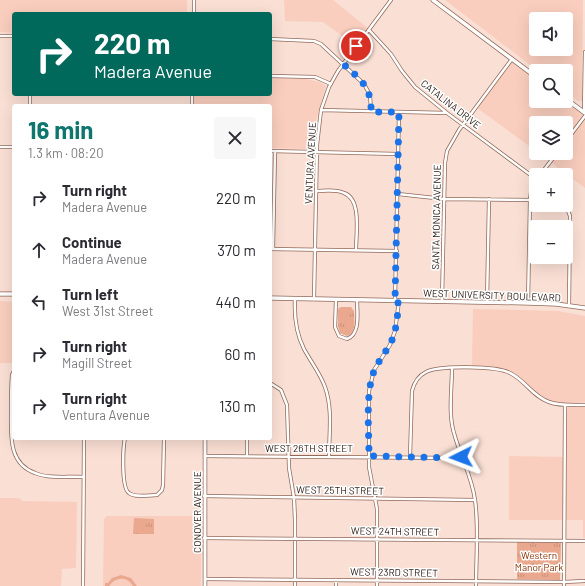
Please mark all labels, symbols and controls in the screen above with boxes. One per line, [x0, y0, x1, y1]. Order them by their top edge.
map controls [529, 12, 573, 264]
button: sound [529, 12, 573, 56]
text: 220 m [94, 26, 170, 60]
icon: right [28, 28, 80, 80]
pin [339, 29, 373, 63]
icon: arrive [345, 35, 367, 57]
text: Madera Avenue [94, 60, 212, 82]
button: search [529, 64, 573, 108]
street label: CATALINA DRIVE [419, 77, 483, 131]
text: 16 min [28, 115, 93, 144]
button: layers [529, 116, 573, 160]
button: close [214, 117, 256, 159]
street label: VENTURA AVENUE [302, 122, 318, 204]
text: 1.3 km · 08:20 [28, 145, 104, 161]
street label: SANTA MONICA AVENUE [429, 164, 443, 270]
button: + [529, 168, 573, 212]
text: Turn right [62, 181, 127, 199]
icon: right [28, 187, 50, 209]
text: 220 m [216, 189, 256, 207]
text: Madera Avenue [62, 199, 147, 215]
button: − [529, 220, 573, 264]
text: Continue [62, 233, 122, 251]
icon: ahead [28, 239, 50, 261]
text: 370 m [217, 241, 256, 259]
text: Madera Avenue [62, 251, 147, 267]
text: Turn left [62, 285, 118, 303]
street label: WEST UNIVERSITY BOULEVARD [423, 287, 561, 303]
icon: left [28, 291, 50, 313]
text: 440 m [216, 293, 256, 311]
text: West 31st Street [62, 303, 153, 319]
text: Turn right [62, 337, 127, 355]
icon: right [28, 343, 50, 365]
text: 60 m [224, 345, 256, 363]
text: Magill Street [62, 355, 132, 371]
text: Turn right [62, 389, 127, 407]
icon: right [28, 395, 50, 417]
text: 130 m [219, 397, 256, 415]
text: Ventura Avenue [62, 407, 150, 423]
position arrow [440, 436, 482, 478]
street label: WEST 26TH STREET [265, 442, 353, 454]
street label: CONOVER AVENUE [191, 471, 203, 553]
street label: WEST 25TH STREET [296, 483, 384, 497]
street label: WEST 24TH STREET [351, 524, 440, 538]
park label: Western Manor Park [515, 549, 563, 573]
street label: WEST 23RD STREET [350, 565, 438, 579]

